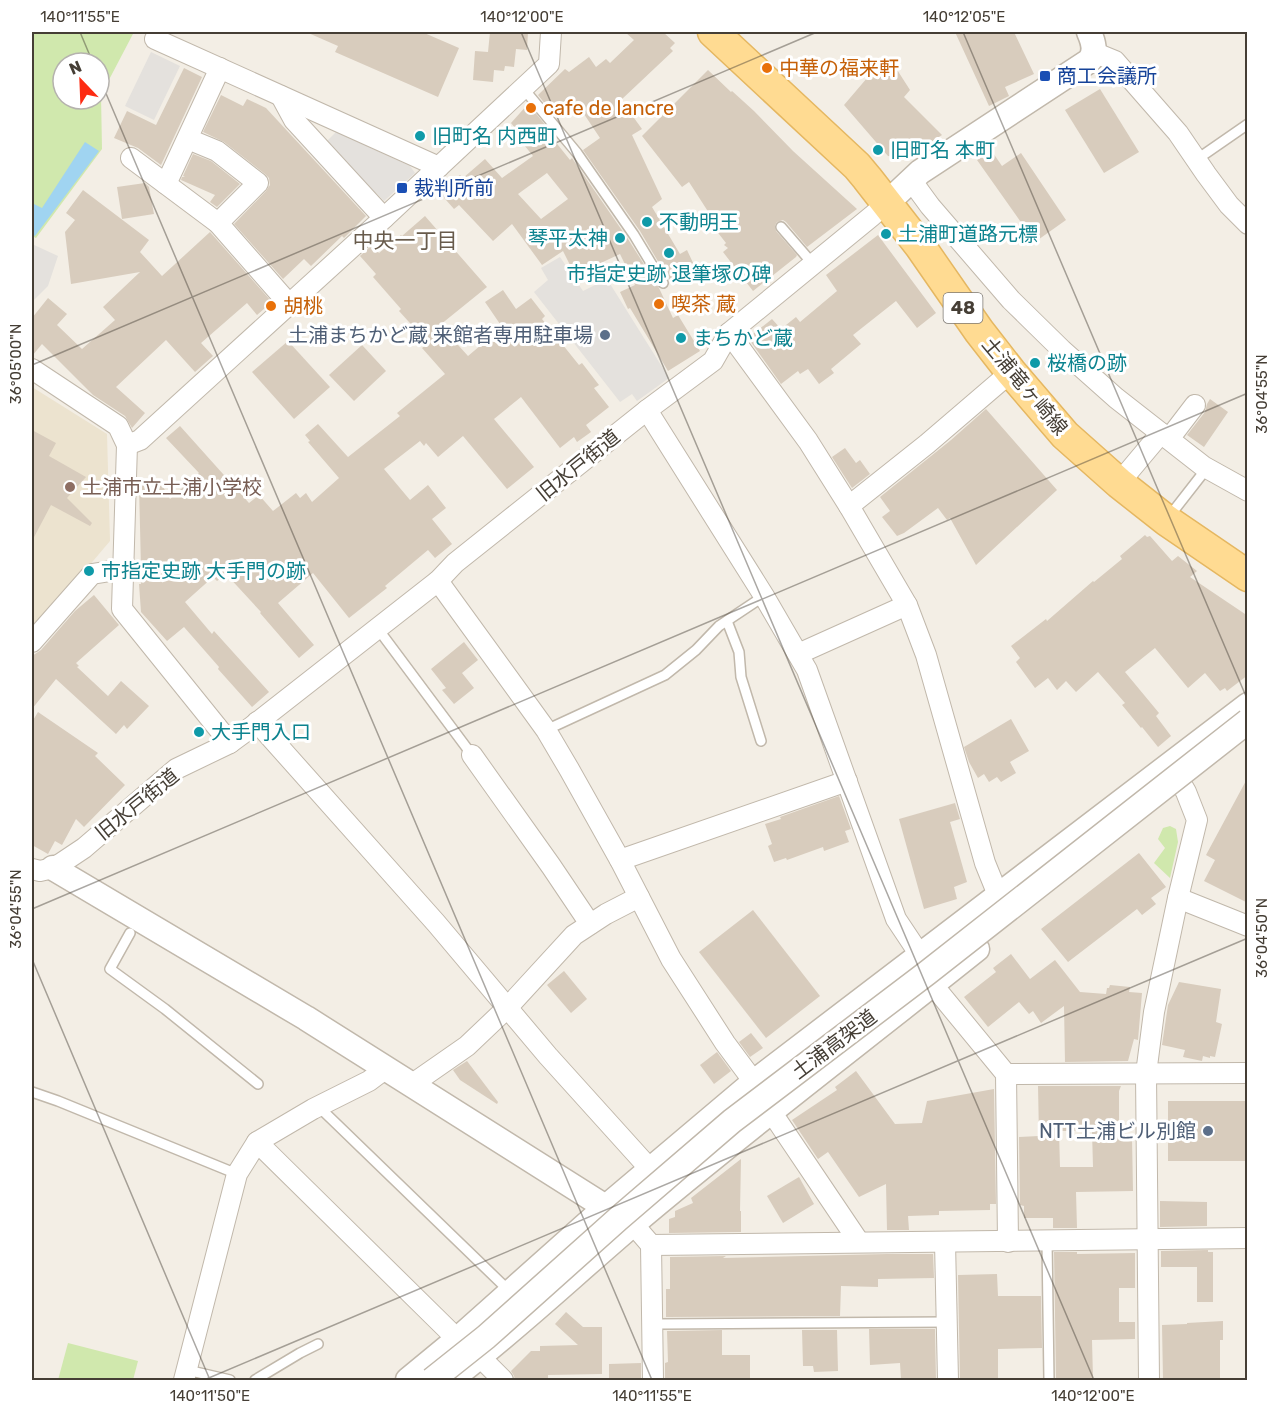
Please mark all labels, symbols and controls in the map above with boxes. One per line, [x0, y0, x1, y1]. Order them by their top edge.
text: 140°11'55"E [40, 8, 120, 26]
text: 140°12'00"E [480, 8, 564, 26]
text: 140°12'05"E [923, 8, 1005, 26]
north arrow [51, 51, 111, 111]
place label: 中華の福来軒 [779, 56, 899, 80]
text: N [66, 57, 84, 79]
marker: 中華の福来軒 [760, 61, 774, 75]
place label: 商工会議所 [1057, 64, 1157, 88]
marker: 商工会議所 [1038, 69, 1052, 83]
place label: cafe de lancre [543, 96, 674, 120]
marker: cafe de lancre [524, 101, 538, 115]
place label: 旧町名 内西町 [432, 124, 557, 148]
marker: 旧町名 内西町 [413, 129, 427, 143]
place label: 旧町名 本町 [890, 138, 995, 162]
marker: 旧町名 本町 [871, 143, 885, 157]
place label: 裁判所前 [414, 176, 494, 200]
marker: 裁判所前 [395, 181, 409, 195]
place label: 不動明王 [659, 210, 739, 234]
marker: 不動明王 [640, 215, 654, 229]
place label: 土浦町道路元標 [898, 222, 1038, 246]
place label: 琴平太神 [528, 226, 608, 250]
marker: 土浦町道路元標 [879, 227, 893, 241]
district label: 中央一丁目 [353, 228, 458, 253]
marker: 琴平太神 [613, 231, 627, 245]
marker: 市指定史跡 退筆塚の碑 [662, 246, 676, 260]
place label: 市指定史跡 退筆塚の碑 [567, 262, 771, 286]
place label: 喫茶 蔵 [671, 292, 736, 316]
road number: 48 [944, 293, 982, 323]
place label: 胡桃 [283, 294, 323, 318]
marker: 喫茶 蔵 [652, 297, 666, 311]
marker: 胡桃 [264, 299, 278, 313]
place label: 土浦まちかど蔵 来館者専用駐車場 [288, 323, 593, 347]
text: 36°05'00"N [7, 324, 25, 404]
place label: まちかど蔵 [693, 326, 793, 350]
marker: 土浦まちかど蔵 来館者専用駐車場 [598, 328, 612, 342]
marker: まちかど蔵 [674, 331, 688, 345]
street label: 土浦竜ヶ崎線 [977, 332, 1073, 440]
place label: 桜橋の跡 [1047, 351, 1127, 375]
text: 36°04'55"N [1253, 354, 1271, 434]
marker: 桜橋の跡 [1028, 356, 1042, 370]
street label: 旧水戸街道 [532, 424, 624, 506]
place label: 土浦市立土浦小学校 [82, 475, 262, 499]
marker: 土浦市立土浦小学校 [63, 480, 77, 494]
place label: 市指定史跡 大手門の跡 [101, 559, 306, 583]
marker: 市指定史跡 大手門の跡 [82, 564, 96, 578]
place label: 大手門入口 [211, 720, 311, 744]
marker: 大手門入口 [192, 725, 206, 739]
street label: 旧水戸街道 [91, 763, 183, 845]
text: 36°04'55"N [7, 869, 25, 949]
text: 36°04'50"N [1253, 898, 1271, 978]
street label: 土浦高架道 [787, 1004, 881, 1084]
place label: NTT土浦ビル別館 [1039, 1119, 1196, 1143]
marker: NTT土浦ビル別館 [1201, 1124, 1215, 1138]
text: 140°11'50"E [170, 1387, 250, 1405]
text: 140°11'55"E [612, 1387, 692, 1405]
text: 140°12'00"E [1051, 1387, 1135, 1405]

